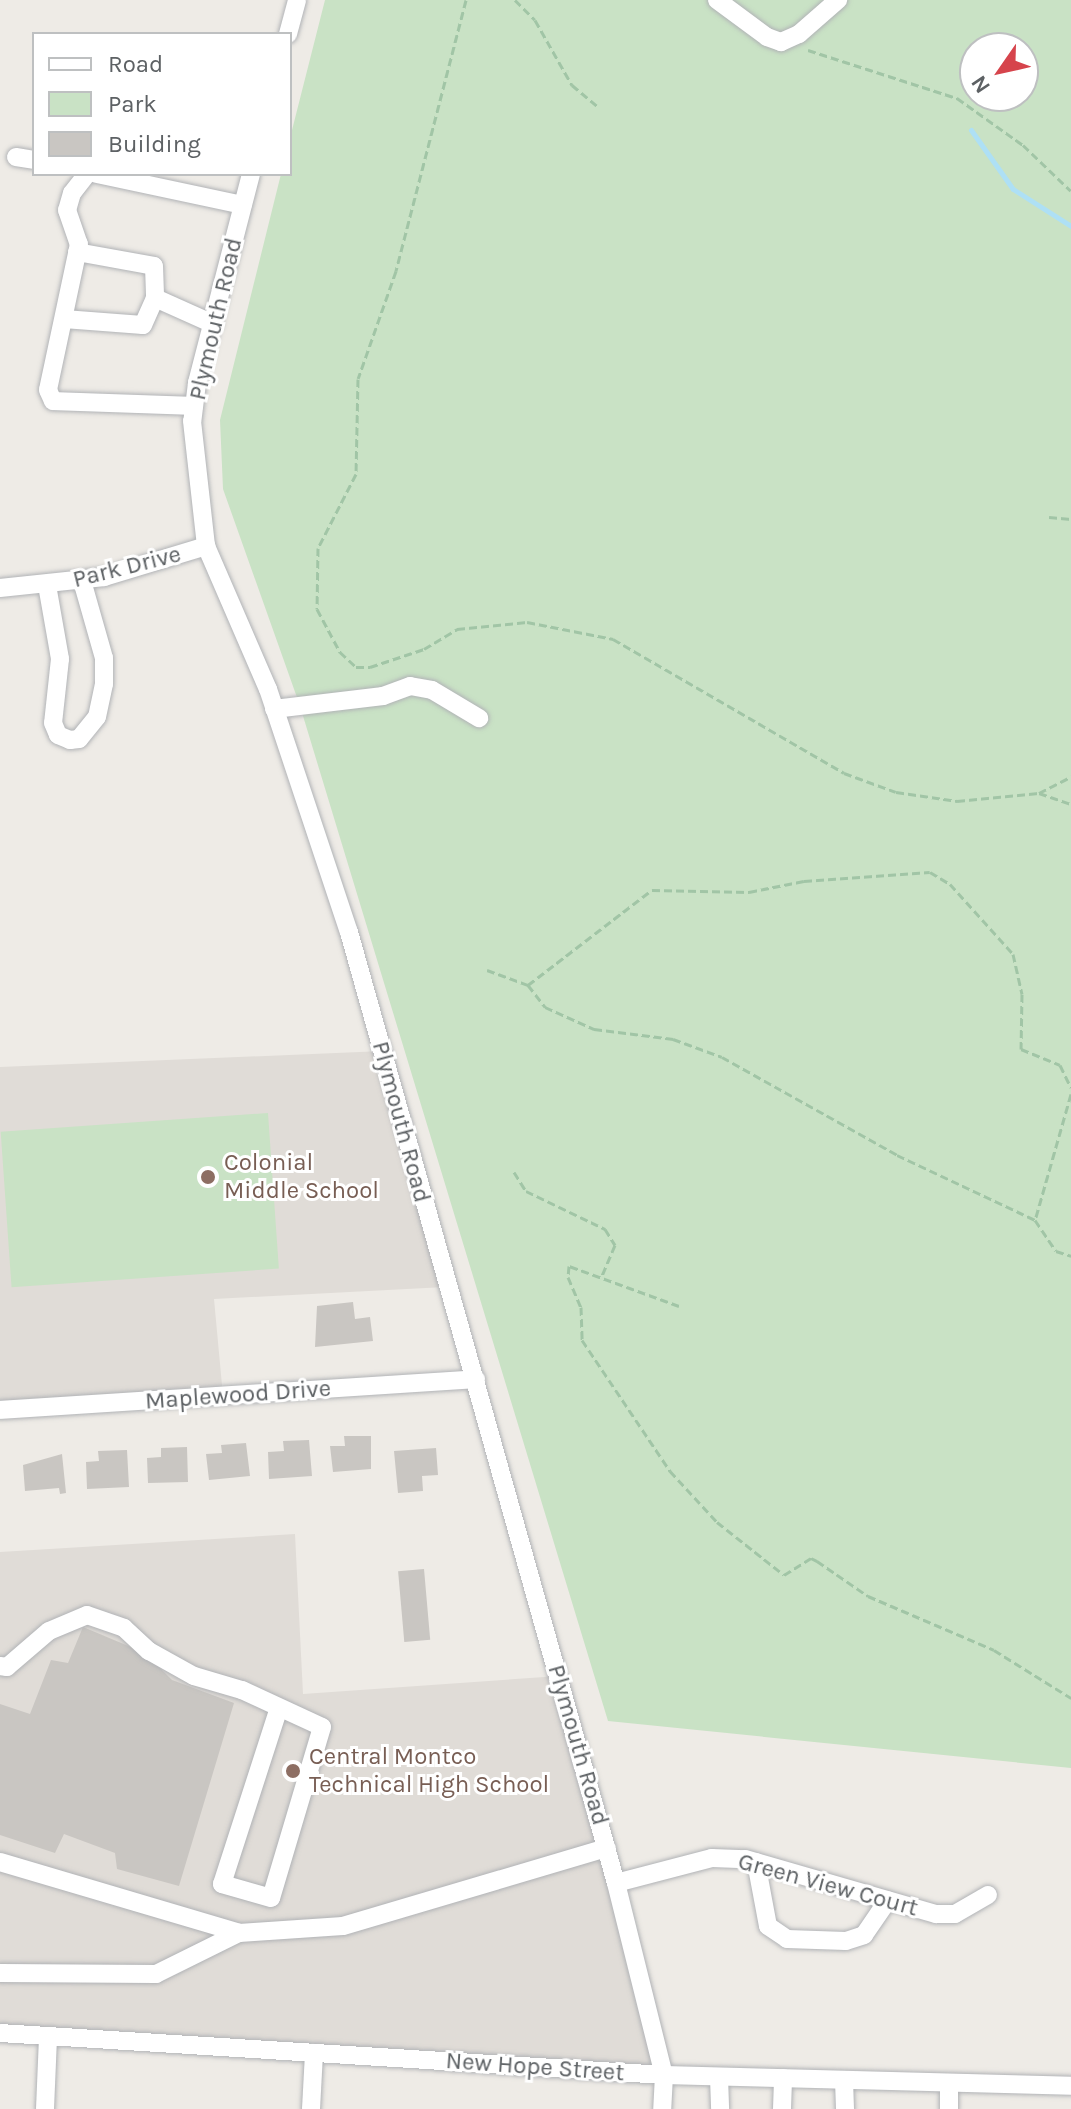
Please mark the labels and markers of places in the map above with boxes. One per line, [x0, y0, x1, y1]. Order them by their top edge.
place label: Colonial Middle School [224, 1149, 379, 1205]
marker: Colonial Middle School [199, 1168, 217, 1186]
place label: Central Montco Technical High School [309, 1743, 549, 1799]
marker: Central Montco Technical High School [284, 1762, 302, 1780]

